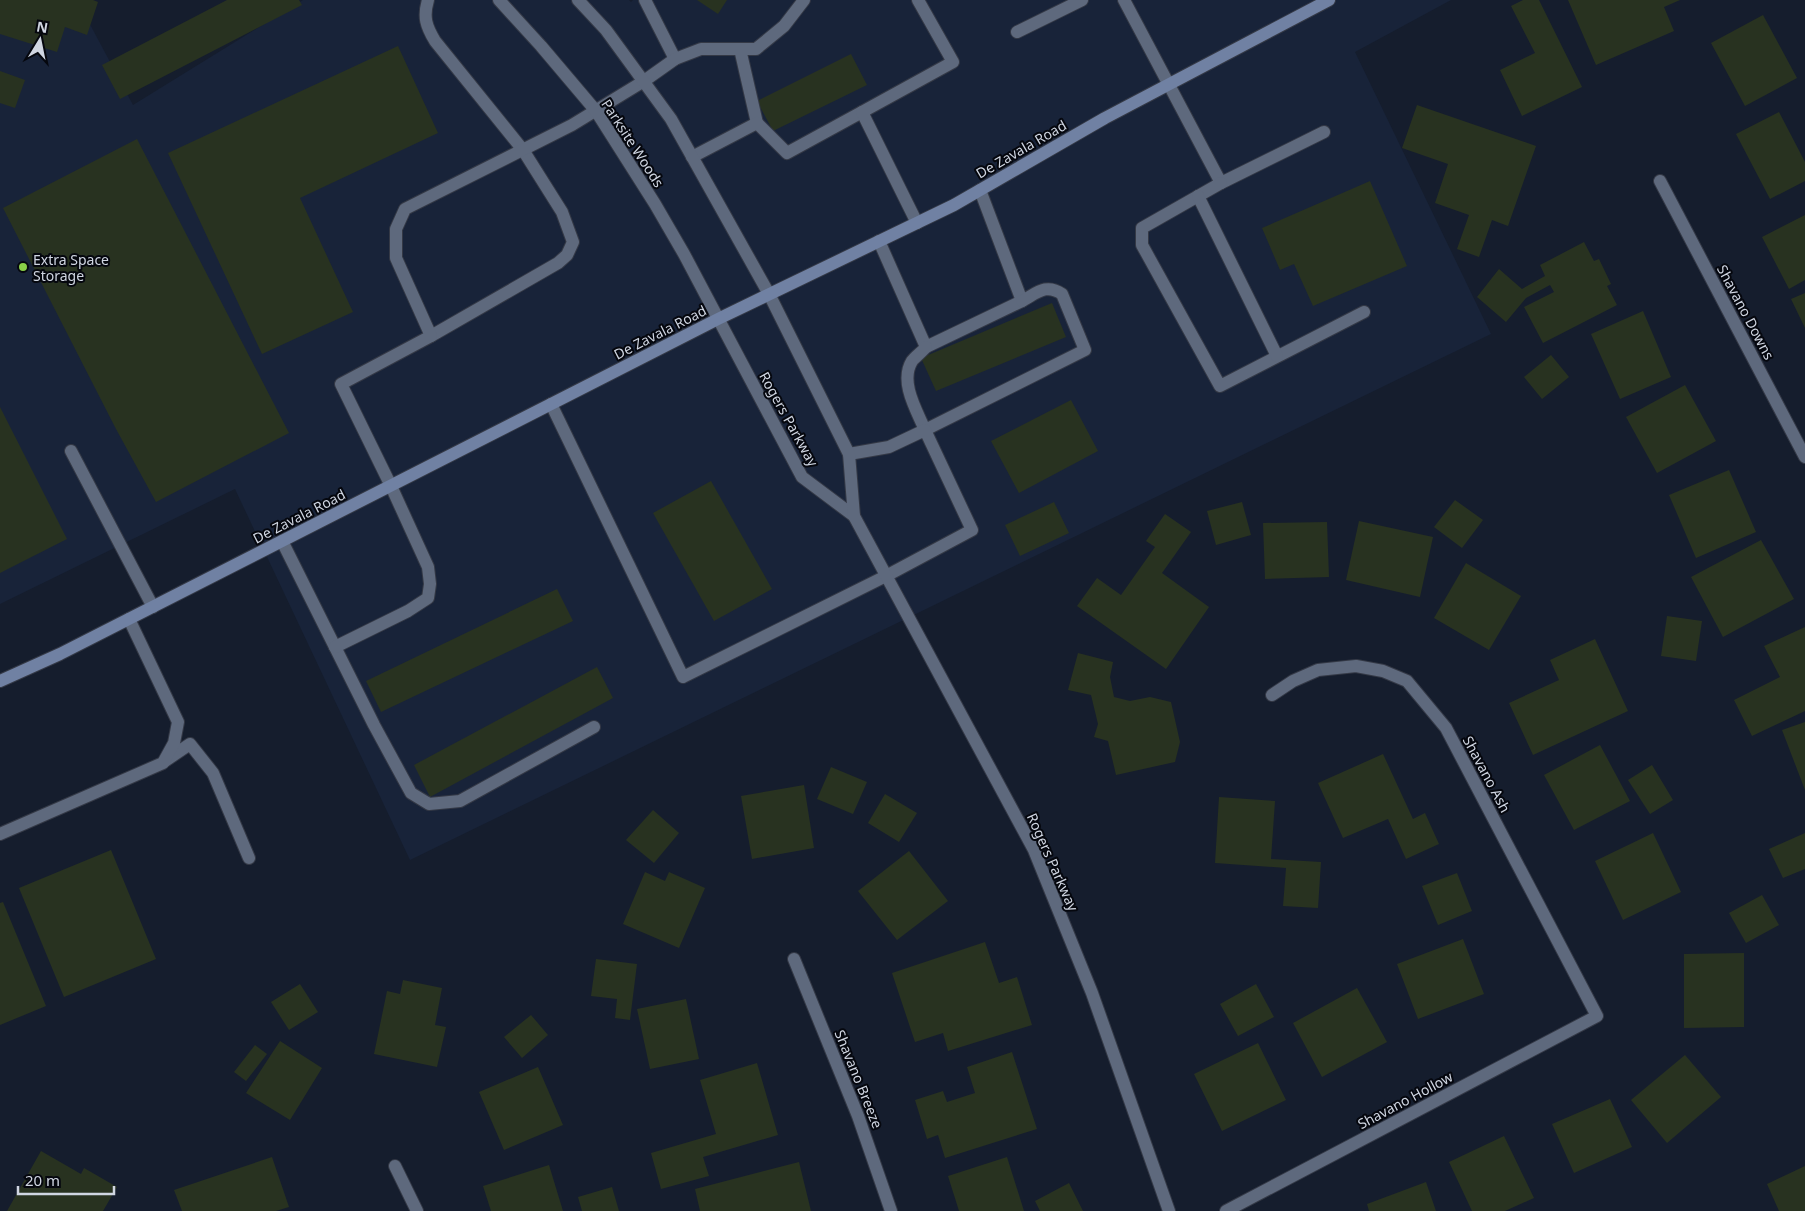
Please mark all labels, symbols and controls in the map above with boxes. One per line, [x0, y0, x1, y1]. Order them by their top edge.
north arrow [15, 15, 65, 65]
text: N [35, 16, 50, 37]
street label: Parksite Woods [597, 95, 669, 191]
street label: De Zavala Road [972, 115, 1070, 183]
place label: Extra Space Storage [33, 250, 109, 285]
marker: Extra Space Storage [17, 261, 29, 273]
street label: Shavano Downs [1713, 261, 1779, 363]
street label: De Zavala Road [611, 301, 709, 363]
street label: Rogers Parkway [755, 368, 823, 470]
street label: De Zavala Road [250, 485, 348, 547]
street label: Shavano Ash [1459, 732, 1515, 816]
street label: Rogers Parkway [1023, 810, 1083, 915]
street label: Shavano Breeze [831, 1027, 887, 1131]
street label: Shavano Hollow [1354, 1067, 1456, 1133]
scale bar [18, 1164, 114, 1196]
text: 20 m [25, 1170, 60, 1190]

